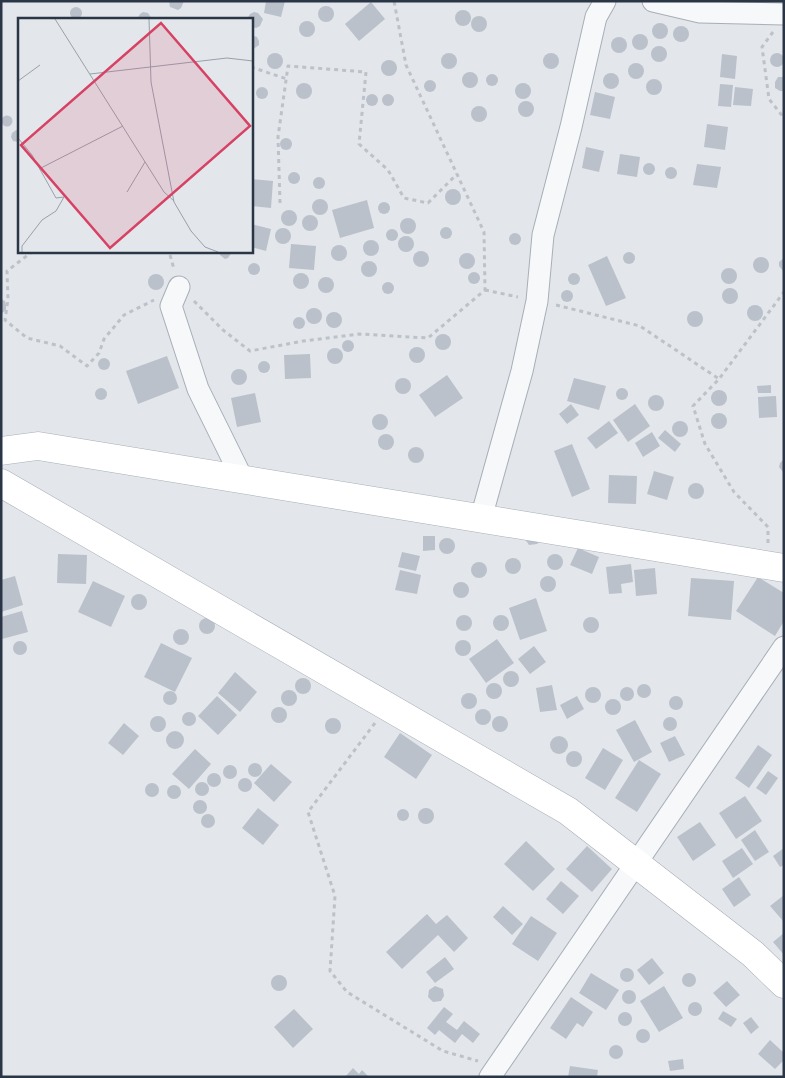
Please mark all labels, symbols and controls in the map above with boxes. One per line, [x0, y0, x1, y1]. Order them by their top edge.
inset map [18, 18, 252, 252]

